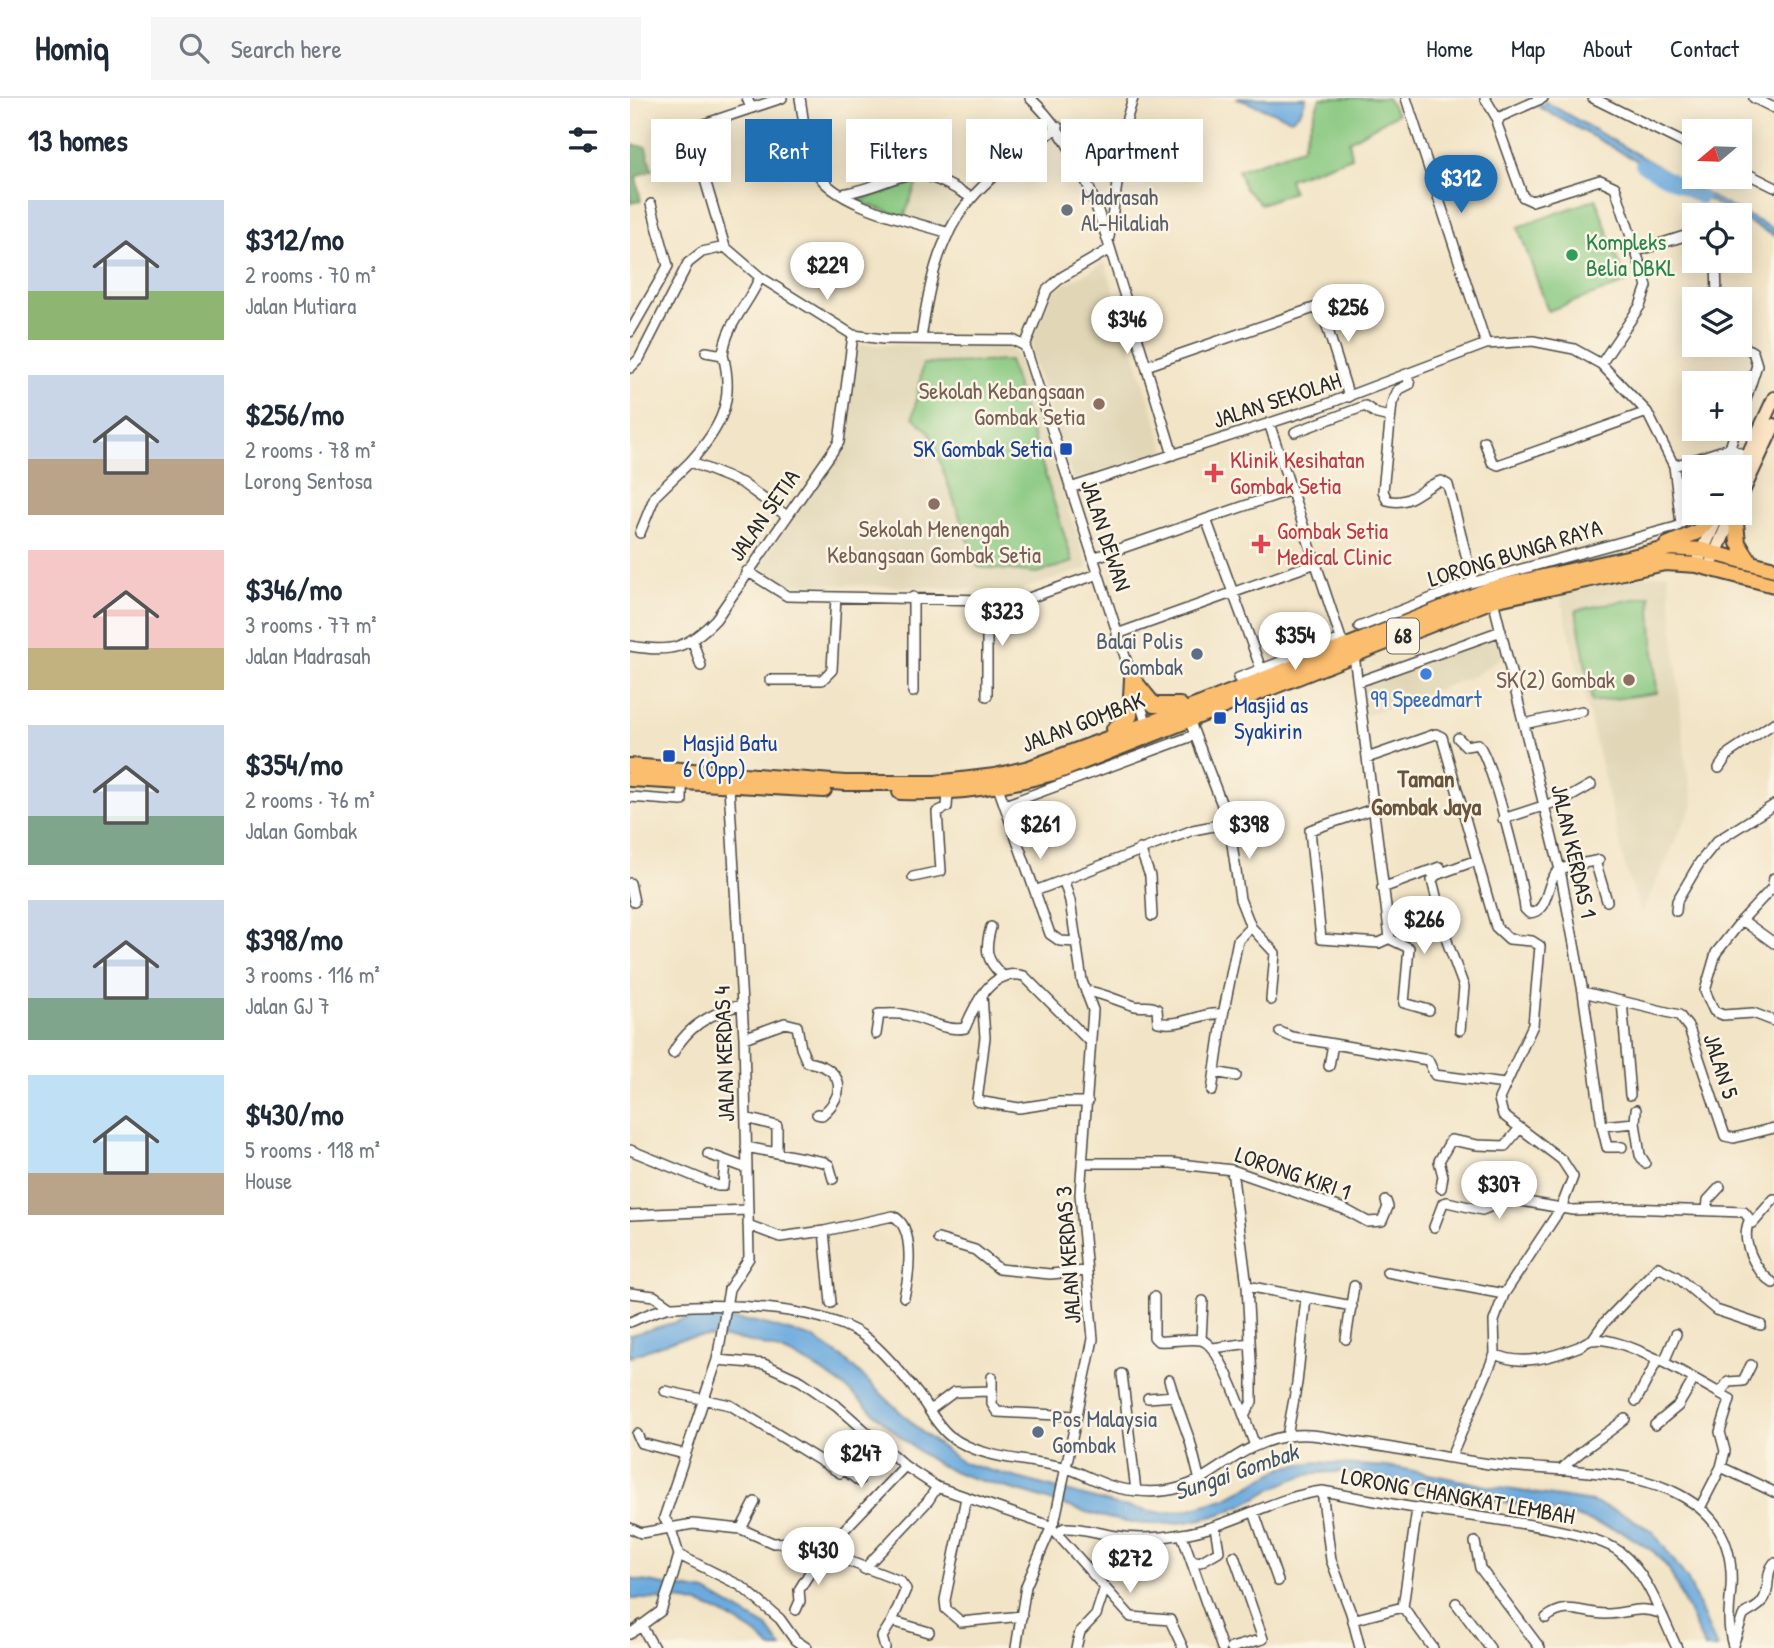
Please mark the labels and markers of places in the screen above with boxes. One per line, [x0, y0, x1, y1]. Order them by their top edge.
pin: $312 [1420, 156, 1502, 215]
place label: Madrasah Al-Hilaliah [1081, 181, 1169, 238]
marker: Madrasah Al-Hilaliah [1059, 202, 1075, 218]
place label: Kompleks Belia DBKL [1586, 226, 1676, 283]
pin: $229 [786, 242, 868, 302]
marker: Kompleks Belia DBKL [1564, 247, 1580, 263]
pin: $256 [1307, 285, 1389, 344]
pin: $346 [1086, 296, 1168, 356]
place label: Sekolah Kebangsaan Gombak Setia [919, 375, 1085, 432]
marker: Sekolah Kebangsaan Gombak Setia [1091, 396, 1107, 412]
place label: SK Gombak Setia [913, 433, 1052, 464]
marker: SK Gombak Setia [1058, 441, 1074, 457]
place label: Klinik Kesihatan Gombak Setia [1230, 444, 1365, 501]
marker: Klinik Kesihatan Gombak Setia [1204, 463, 1224, 483]
marker: Sekolah Menengah Kebangsaan Gombak Setia [926, 496, 942, 512]
place label: Sekolah Menengah Kebangsaan Gombak Setia [827, 513, 1041, 570]
place label: Gombak Setia Medical Clinic [1277, 515, 1392, 572]
marker: Gombak Setia Medical Clinic [1251, 534, 1271, 554]
pin: $323 [961, 588, 1043, 648]
pin: $354 [1254, 612, 1336, 672]
place label: Balai Polis Gombak [1096, 625, 1183, 682]
marker: Balai Polis Gombak [1189, 646, 1205, 662]
place label: SK(2) Gombak [1496, 664, 1615, 695]
marker: 99 Speedmart [1418, 666, 1434, 682]
marker: SK(2) Gombak [1621, 672, 1637, 688]
place label: 99 Speedmart [1370, 683, 1483, 714]
place label: Masjid as Syakirin [1234, 689, 1308, 746]
marker: Masjid as Syakirin [1212, 710, 1228, 726]
place label: Masjid Batu 6 (Opp) [683, 727, 777, 784]
marker: Masjid Batu 6 (Opp) [661, 748, 677, 764]
pin: $261 [999, 802, 1081, 861]
pin: $398 [1208, 802, 1290, 861]
pin: $266 [1383, 896, 1465, 956]
pin: $307 [1458, 1162, 1540, 1221]
place label: Pos Malaysia Gombak [1052, 1403, 1157, 1460]
marker: Pos Malaysia Gombak [1030, 1424, 1046, 1440]
pin: $247 [820, 1430, 902, 1490]
pin: $430 [777, 1528, 859, 1587]
pin: $272 [1089, 1536, 1171, 1595]

